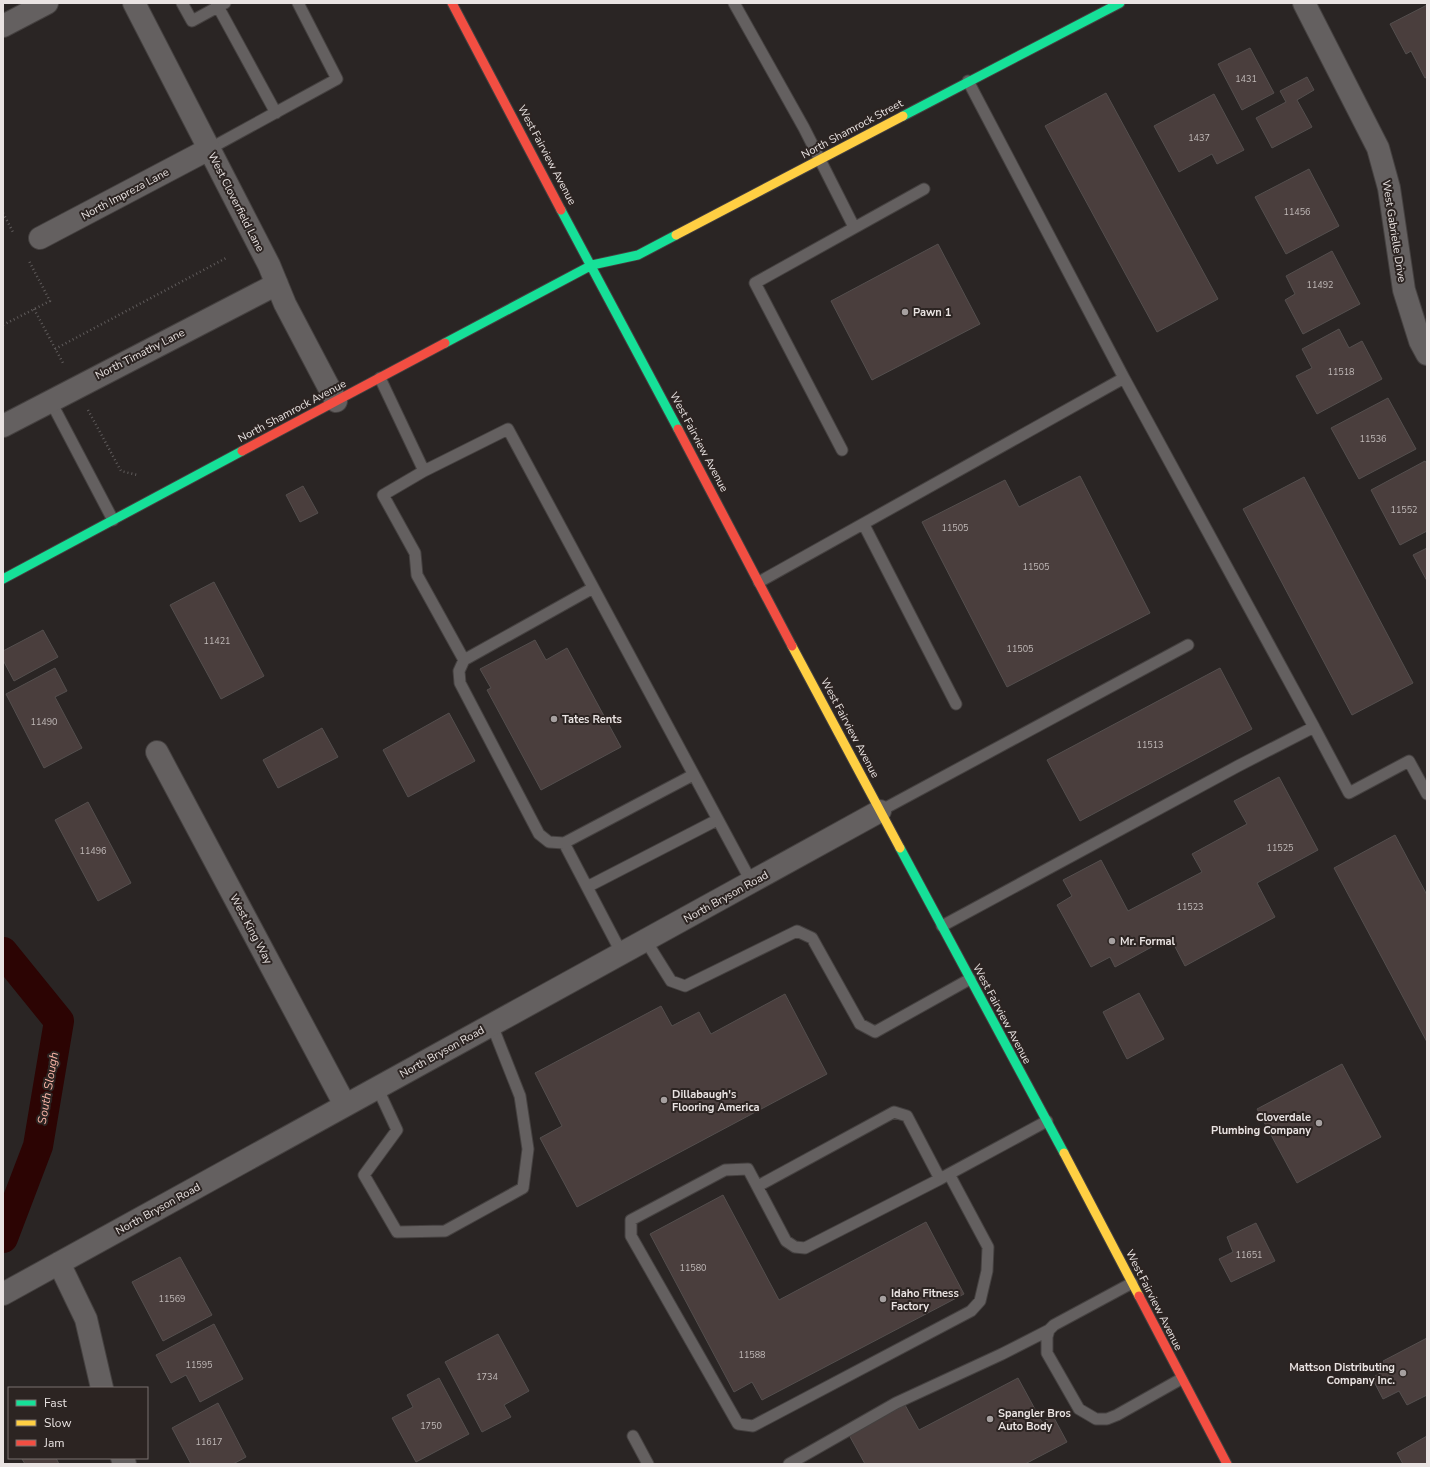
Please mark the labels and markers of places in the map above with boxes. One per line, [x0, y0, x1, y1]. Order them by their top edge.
place label: Pawn 1 [913, 305, 951, 320]
marker: Pawn 1 [900, 307, 910, 317]
place label: Tates Rents [562, 712, 622, 727]
marker: Tates Rents [549, 714, 559, 724]
place label: Mr. Formal [1120, 934, 1176, 949]
marker: Mr. Formal [1107, 936, 1117, 946]
place label: Dillabaugh's Flooring America [672, 1087, 760, 1115]
marker: Dillabaugh's Flooring America [659, 1095, 669, 1105]
place label: Cloverdale Plumbing Company [1211, 1110, 1311, 1138]
marker: Cloverdale Plumbing Company [1314, 1118, 1324, 1128]
place label: Idaho Fitness Factory [891, 1286, 959, 1314]
marker: Idaho Fitness Factory [878, 1294, 888, 1304]
place label: Mattson Distributing Company Inc. [1289, 1360, 1395, 1388]
marker: Mattson Distributing Company Inc. [1398, 1368, 1408, 1378]
place label: Spangler Bros Auto Body [998, 1406, 1071, 1434]
marker: Spangler Bros Auto Body [985, 1414, 995, 1424]

